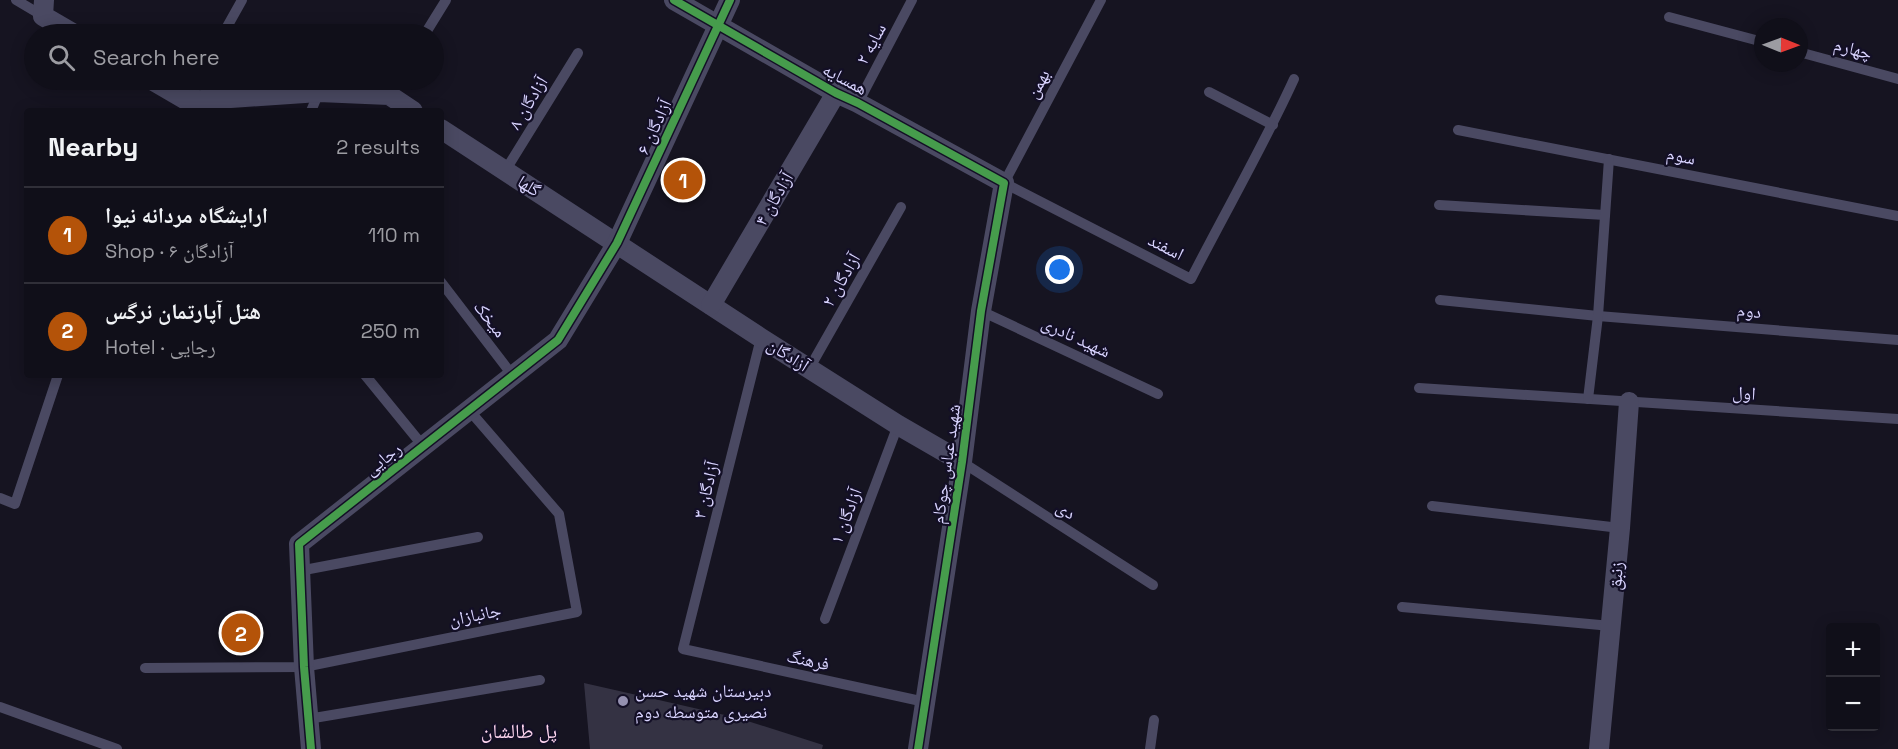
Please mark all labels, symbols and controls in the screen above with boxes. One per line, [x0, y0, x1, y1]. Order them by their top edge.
north arrow [1754, 18, 1808, 72]
street label: سایه ۲ [850, 19, 891, 68]
search box [24, 24, 444, 90]
street label: چهارم [1831, 32, 1875, 66]
icon: search [45, 41, 78, 74]
text: Search here [93, 43, 220, 71]
street label: همسایه [819, 57, 872, 100]
street label: بهمن [1020, 65, 1055, 102]
street label: آزادگان ۸ [503, 71, 553, 134]
street label: آزادگان ۶ [631, 95, 676, 158]
text: Nearby [48, 130, 138, 164]
text: 2 results [336, 134, 420, 160]
street label: سوم [1664, 141, 1698, 171]
pin: 1 [664, 158, 702, 202]
street label: آزادگان ۴ [749, 167, 798, 230]
street label: گلها [513, 170, 546, 202]
text: ارایشگاه مردانه نیوا [105, 201, 268, 229]
text: 1 [63, 222, 72, 248]
text: 110 m [368, 222, 420, 248]
street label: اسفند [1145, 228, 1188, 265]
text: Shop · آزادگان ۶ [105, 238, 234, 264]
street label: آزادگان ۲ [816, 248, 865, 311]
your location [1045, 255, 1074, 284]
street label: میخک [469, 296, 512, 342]
text: هتل آپارتمان نرگس [105, 297, 261, 325]
street label: دوم [1736, 298, 1762, 324]
street label: شهید نادری [1038, 311, 1114, 362]
text: 2 [62, 318, 73, 344]
text: 250 m [361, 318, 420, 344]
street label: آزادگان [763, 333, 814, 377]
text: Hotel · رجایی [105, 334, 216, 360]
street label: اول [1732, 380, 1757, 405]
street label: شهید عباس چوکام [926, 403, 966, 525]
street label: رجایی [359, 437, 406, 480]
street label: آزادگان ۳ [687, 458, 724, 521]
street label: آزادگان ۱ [824, 484, 867, 547]
street label: دی [1052, 495, 1080, 524]
street label: زنبق [1603, 561, 1628, 591]
street label: جانبازان [447, 598, 503, 631]
pin: 2 [222, 610, 260, 656]
map controls [1826, 623, 1880, 731]
button: + [1826, 623, 1880, 677]
street label: فرهنگ [785, 644, 832, 675]
button: − [1826, 677, 1880, 731]
place label: دبیرستان شهید حسن نصیری متوسطه دوم [635, 679, 771, 724]
marker: دبیرستان شهید حسن نصیری متوسطه دوم [616, 694, 630, 708]
district label: پل طالشان [481, 718, 557, 744]

